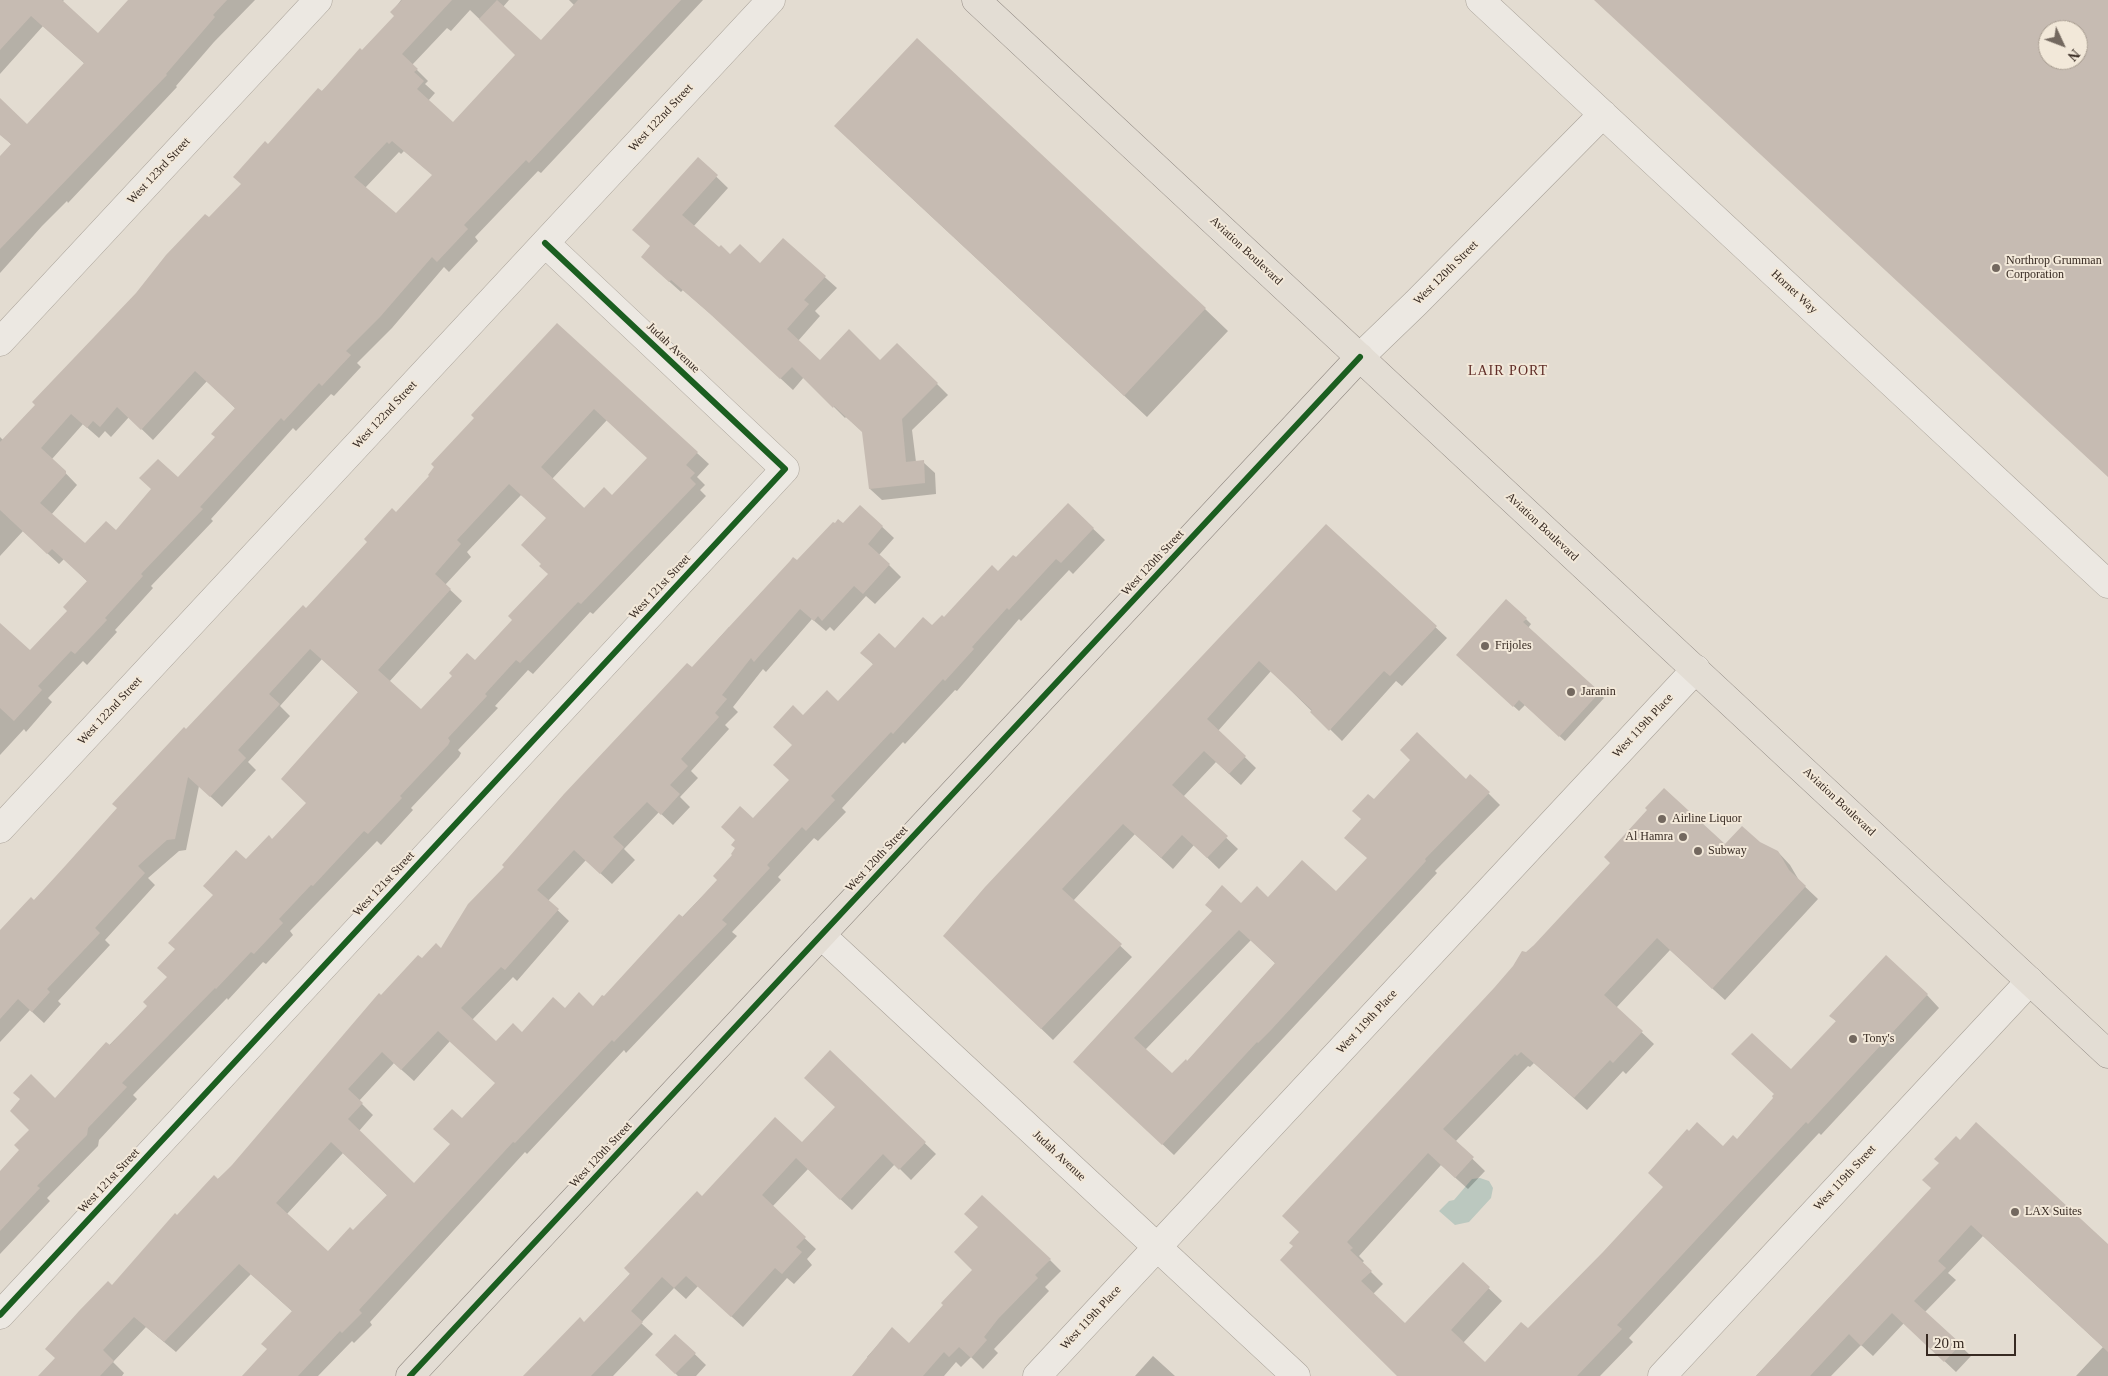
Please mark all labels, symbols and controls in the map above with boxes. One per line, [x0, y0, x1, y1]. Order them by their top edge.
north arrow [2038, 20, 2088, 70]
text: N [2065, 46, 2083, 64]
street label: West 122nd Street [626, 81, 696, 155]
street label: West 123rd Street [125, 135, 193, 207]
street label: Aviation Boulevard [1207, 214, 1285, 288]
street label: West 120th Street [1411, 238, 1481, 308]
place label: Northrop Grumman Corporation [2006, 254, 2102, 282]
marker: Northrop Grumman Corporation [1990, 262, 2002, 274]
street label: Hornet Way [1768, 267, 1820, 317]
street label: Judah Avenue [643, 320, 703, 376]
district label: LAIR PORT [1467, 363, 1549, 379]
street label: West 122nd Street [350, 378, 420, 452]
street label: Aviation Boulevard [1503, 490, 1581, 564]
street label: West 120th Street [1119, 527, 1187, 599]
street label: West 121st Street [626, 551, 694, 623]
place label: Frijoles [1495, 639, 1532, 653]
marker: Frijoles [1479, 640, 1491, 652]
street label: West 122nd Street [75, 674, 145, 748]
place label: Jaranin [1581, 685, 1616, 699]
marker: Jaranin [1565, 686, 1577, 698]
street label: West 119th Place [1610, 691, 1676, 761]
street label: Aviation Boulevard [1800, 765, 1878, 839]
place label: Airline Liquor [1672, 812, 1742, 826]
marker: Airline Liquor [1656, 813, 1668, 825]
street label: West 120th Street [843, 823, 911, 895]
place label: Al Hamra [1625, 830, 1673, 844]
marker: Al Hamra [1677, 831, 1689, 843]
place label: Subway [1708, 844, 1747, 858]
marker: Subway [1692, 845, 1704, 857]
street label: West 121st Street [350, 848, 418, 920]
street label: West 119th Place [1334, 987, 1400, 1057]
place label: Tony's [1863, 1032, 1894, 1046]
marker: Tony's [1847, 1033, 1859, 1045]
street label: West 120th Street [567, 1119, 635, 1191]
street label: Judah Avenue [1029, 1128, 1089, 1184]
street label: West 119th Street [1811, 1142, 1879, 1214]
street label: West 121st Street [75, 1145, 143, 1217]
place label: LAX Suites [2025, 1205, 2082, 1219]
marker: LAX Suites [2009, 1206, 2021, 1218]
street label: West 119th Place [1058, 1283, 1124, 1353]
scale bar [1928, 1324, 2018, 1356]
text: 20 m [1934, 1335, 1964, 1351]

